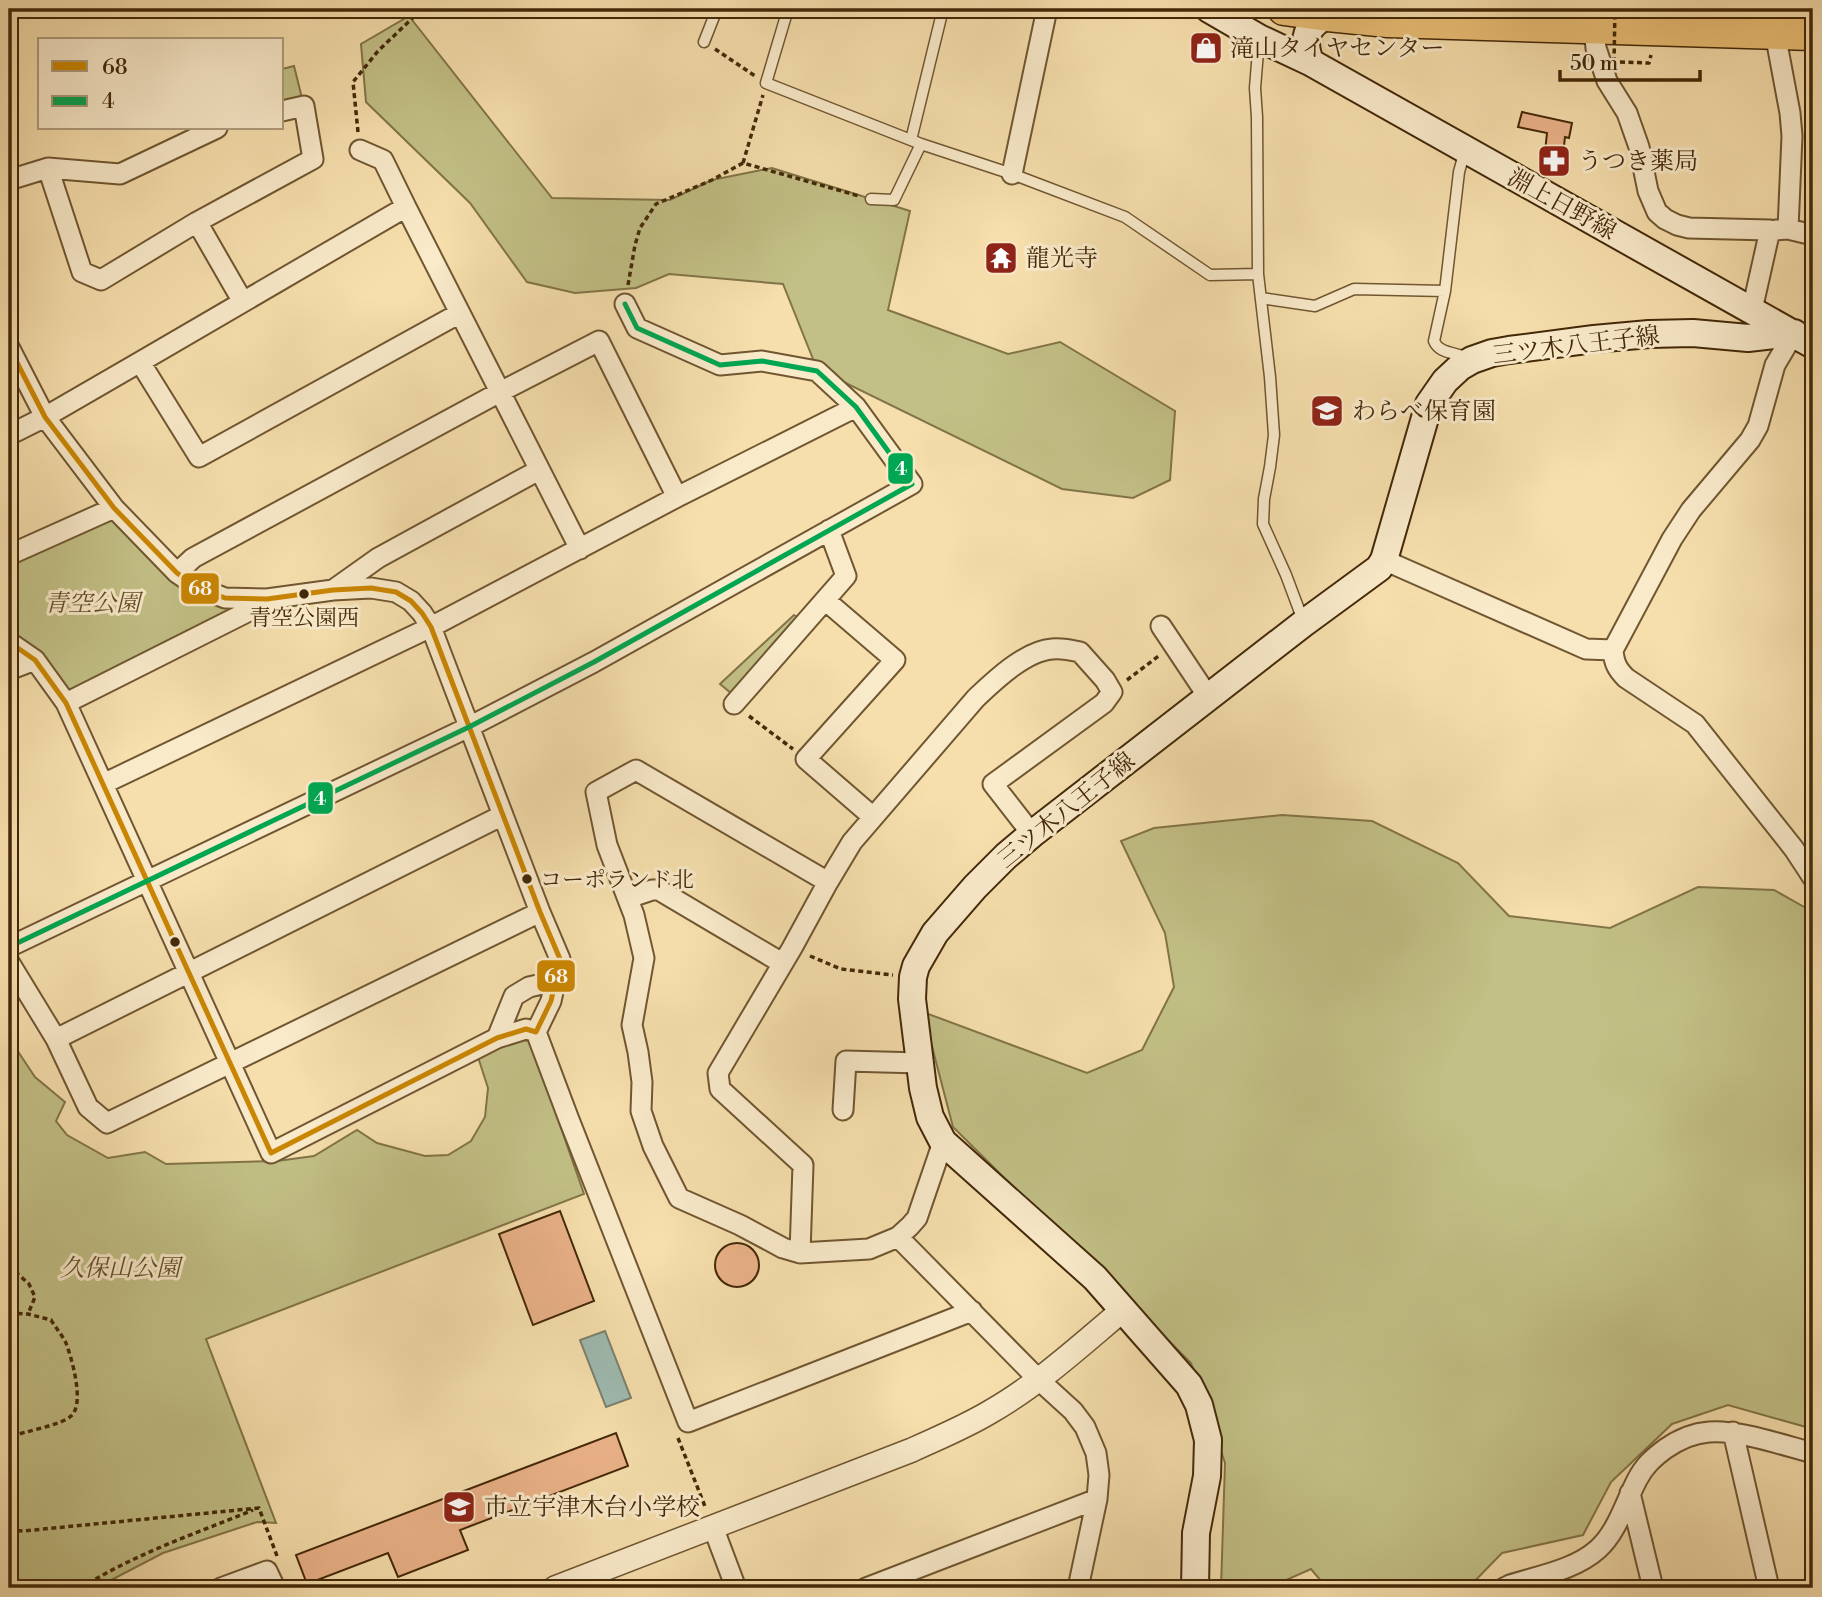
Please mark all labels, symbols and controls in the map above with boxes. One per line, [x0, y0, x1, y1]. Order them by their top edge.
shop icon: 滝山タイヤセンター [1187, 29, 1225, 67]
place label: 滝山タイヤセンター [1230, 34, 1445, 64]
legend [38, 38, 284, 130]
scale bar [1560, 38, 1700, 82]
text: 50 m [1570, 51, 1618, 77]
text: 68 [102, 55, 128, 81]
text: 4 [102, 89, 115, 115]
pharmacy icon: うつき薬局 [1535, 142, 1573, 180]
place label: うつき薬局 [1578, 147, 1698, 177]
street label: 淵上日野線 [1502, 163, 1621, 247]
temple icon: 龍光寺 [982, 239, 1020, 277]
place label: 龍光寺 [1026, 244, 1098, 274]
street label: 三ツ木八王子線 [1491, 321, 1661, 371]
school or university icon: わらべ保育園 [1308, 392, 1346, 430]
place label: わらべ保育園 [1352, 397, 1496, 427]
line badge: 4 [887, 452, 914, 485]
text: 4 [895, 457, 908, 481]
line badge: 68 [180, 572, 220, 605]
text: 68 [188, 577, 212, 601]
marker: 青空公園西 [297, 587, 311, 601]
park label: 青空公園 [44, 589, 144, 619]
place label: 青空公園西 [249, 605, 359, 632]
street label: 三ツ木八王子線 [992, 746, 1141, 875]
line badge: 4 [307, 781, 334, 815]
text: 4 [314, 787, 327, 811]
place label: コーポランド北 [540, 867, 694, 894]
marker: コーポランド北 [520, 872, 534, 886]
unlabelled marker [168, 935, 182, 949]
line badge: 68 [536, 959, 576, 993]
text: 68 [544, 965, 568, 989]
park label: 久保山公園 [60, 1254, 184, 1284]
school or university icon: 市立宇津木台小学校 [440, 1488, 478, 1526]
place label: 市立宇津木台小学校 [484, 1493, 700, 1523]

